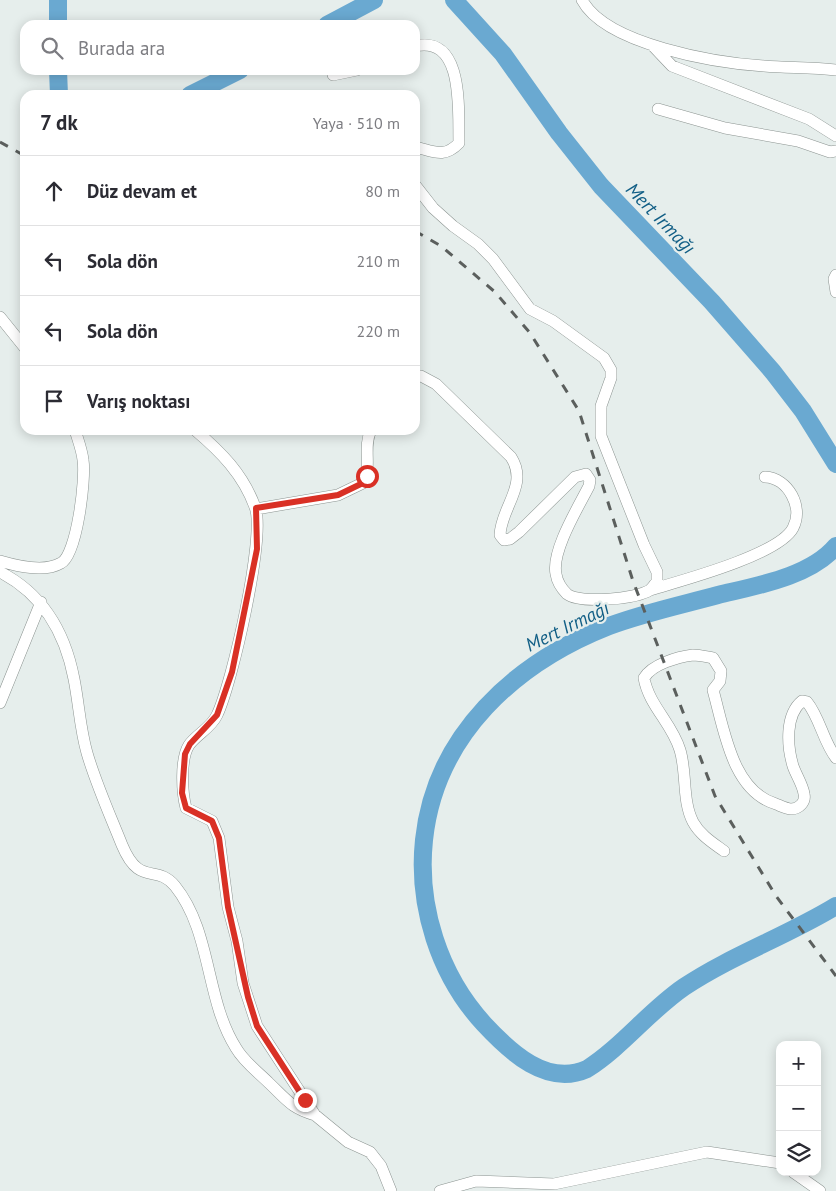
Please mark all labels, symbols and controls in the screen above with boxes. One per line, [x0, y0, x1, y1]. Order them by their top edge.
search box [20, 20, 420, 75]
icon: search [38, 34, 66, 62]
text: Burada ara [78, 36, 165, 60]
text: 7 dk [40, 109, 78, 136]
text: Yaya · 510 m [313, 113, 400, 133]
icon: ahead [40, 177, 68, 205]
water label: Mert Irmağı [621, 177, 701, 259]
text: Düz devam et [87, 179, 197, 203]
text: 80 m [365, 181, 400, 201]
icon: left [40, 247, 68, 275]
text: Sola dön [87, 249, 158, 273]
text: 210 m [357, 251, 400, 271]
icon: left [40, 317, 68, 345]
text: Sola dön [87, 319, 158, 343]
text: 220 m [357, 321, 400, 341]
icon: arrive [40, 387, 68, 415]
text: Varış noktası [87, 389, 190, 413]
route start [356, 465, 379, 488]
water label: Mert Irmağı [521, 595, 613, 657]
map controls [776, 1041, 821, 1176]
button: + [776, 1041, 821, 1086]
button: − [776, 1086, 821, 1131]
route end [294, 1089, 317, 1112]
button: layers [776, 1131, 821, 1176]

